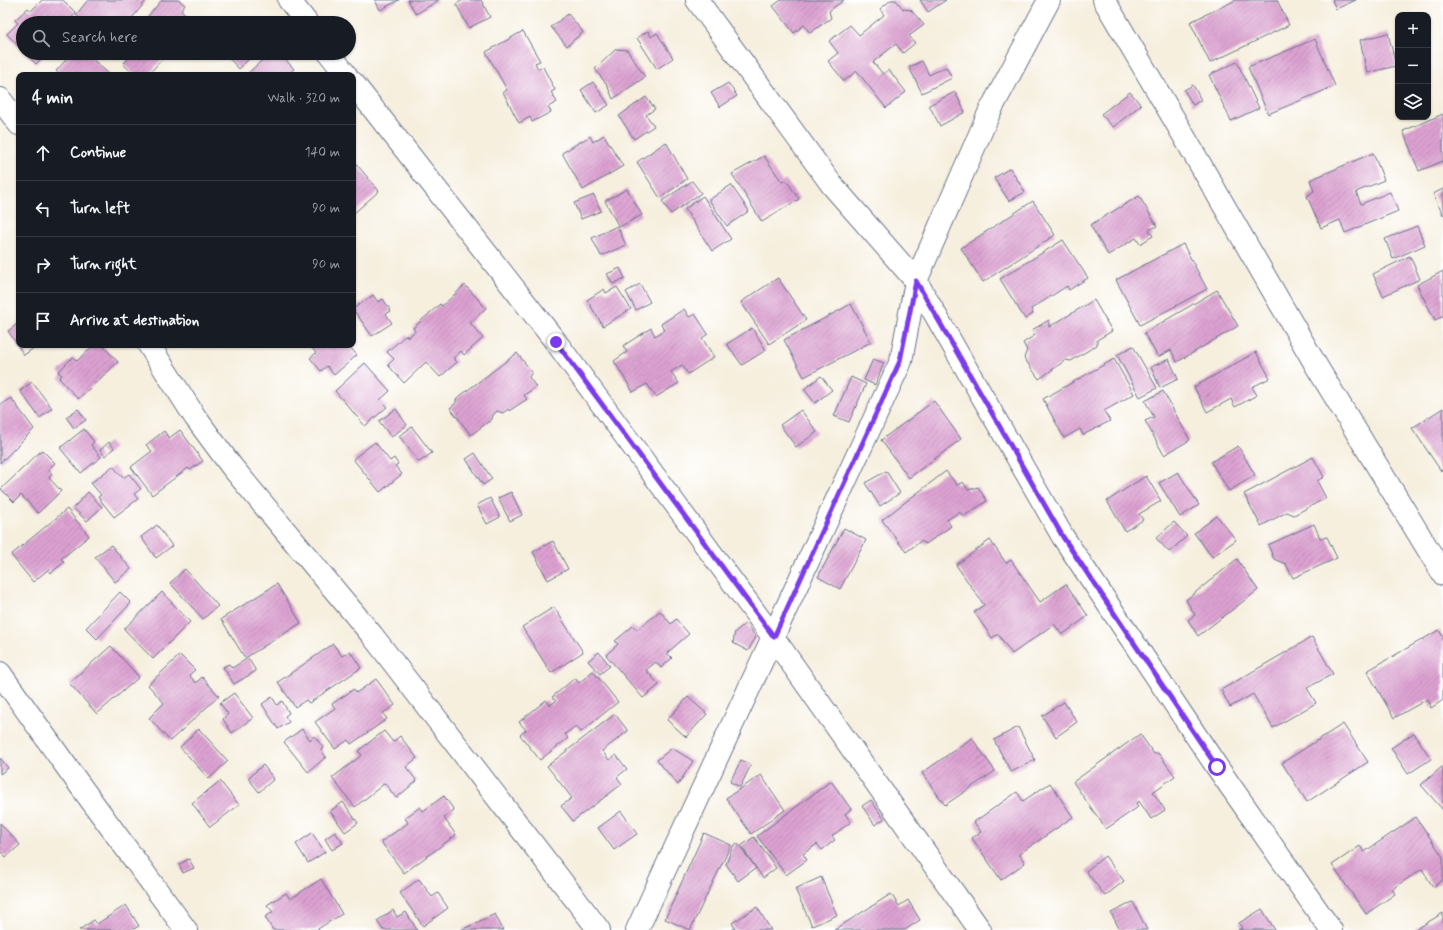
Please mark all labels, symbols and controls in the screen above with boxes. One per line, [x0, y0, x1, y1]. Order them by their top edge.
map controls [1395, 12, 1431, 120]
button: + [1395, 12, 1431, 48]
search box [16, 16, 356, 60]
icon: search [30, 27, 52, 49]
text: Search here [62, 28, 138, 48]
button: − [1395, 48, 1431, 84]
button: layers [1395, 84, 1431, 120]
text: 4 min [32, 87, 73, 109]
text: Walk · 320 m [267, 90, 340, 107]
icon: ahead [32, 142, 54, 164]
text: Continue [70, 143, 126, 163]
text: 140 m [305, 144, 340, 161]
icon: left [32, 198, 54, 220]
text: Turn left [70, 199, 130, 219]
text: 90 m [312, 200, 340, 217]
icon: right [32, 254, 54, 276]
text: Turn right [70, 255, 137, 275]
text: 90 m [312, 256, 340, 273]
icon: arrive [32, 310, 54, 332]
text: Arrive at destination [70, 311, 199, 331]
route end [547, 333, 565, 351]
route start [1208, 758, 1226, 776]

